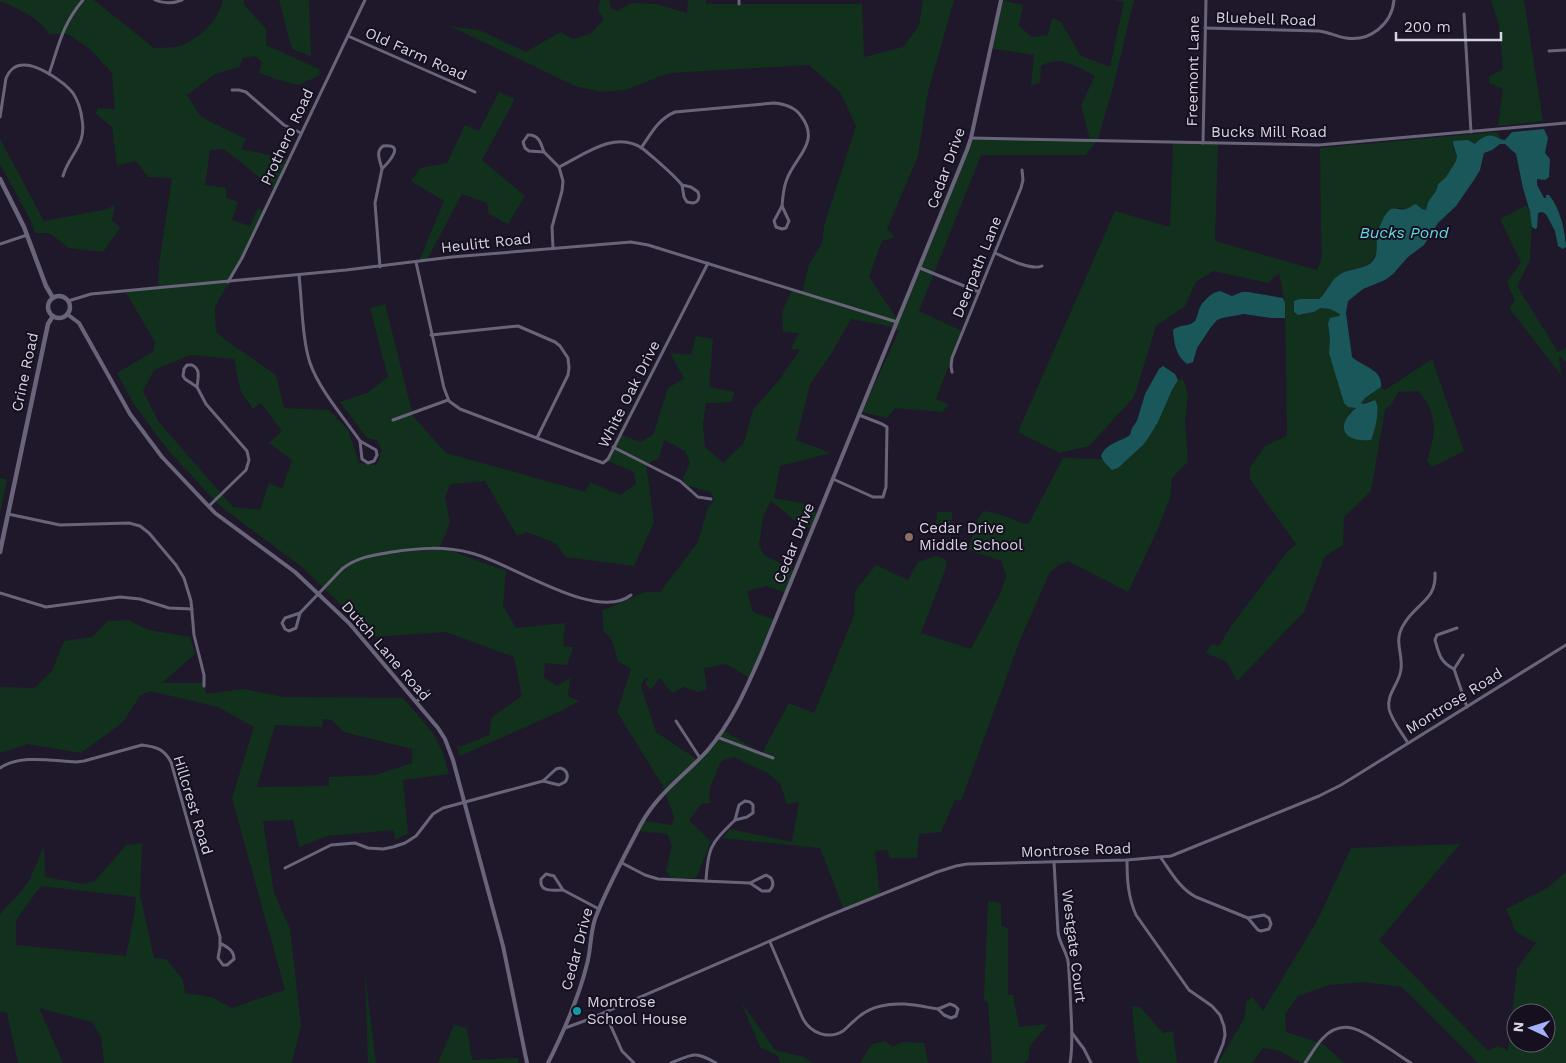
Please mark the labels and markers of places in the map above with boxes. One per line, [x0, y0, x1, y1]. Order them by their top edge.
place label: Cedar Drive Middle School [919, 519, 1023, 554]
marker: Cedar Drive Middle School [903, 531, 915, 543]
place label: Montrose School House [587, 993, 687, 1028]
marker: Montrose School House [571, 1005, 583, 1017]

